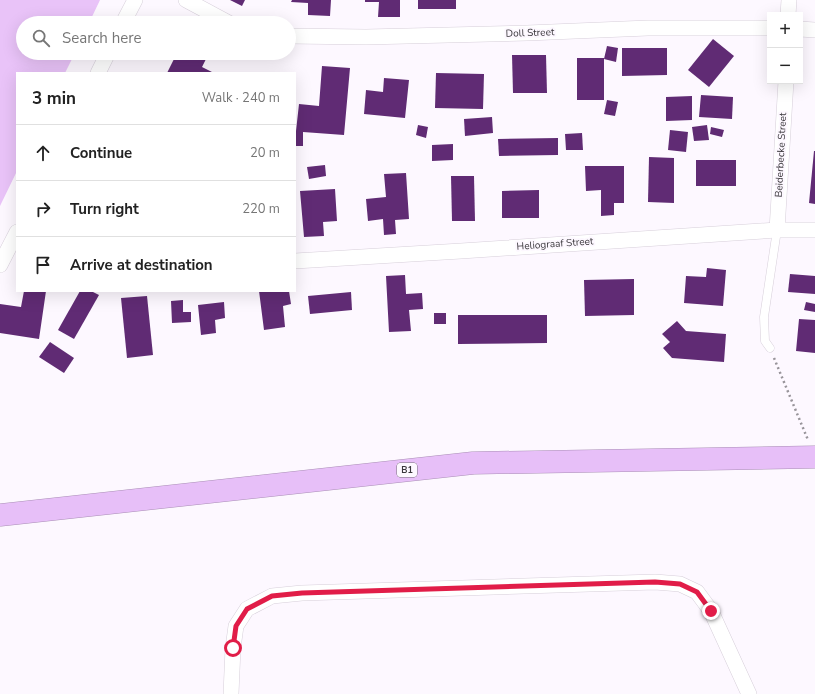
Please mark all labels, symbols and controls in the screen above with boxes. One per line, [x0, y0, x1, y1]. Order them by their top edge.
map controls [767, 12, 803, 84]
button: + [767, 12, 803, 48]
search box [16, 16, 296, 60]
street label: Doll Street [505, 25, 555, 41]
icon: search [30, 27, 52, 49]
text: Search here [62, 28, 142, 48]
button: − [767, 48, 803, 84]
text: 3 min [32, 87, 76, 110]
text: Walk · 240 m [202, 89, 280, 107]
street label: Beiderbecke Street [772, 112, 790, 198]
icon: ahead [32, 142, 54, 164]
text: Continue [70, 143, 132, 163]
text: 20 m [250, 144, 280, 162]
icon: right [32, 198, 54, 220]
text: Turn right [70, 199, 139, 219]
text: 220 m [242, 200, 280, 218]
street label: Heliograaf Street [516, 234, 594, 254]
icon: arrive [32, 254, 54, 276]
text: Arrive at destination [70, 255, 213, 275]
road number: B1 [397, 463, 417, 477]
route end [702, 602, 720, 620]
route start [224, 639, 242, 657]

